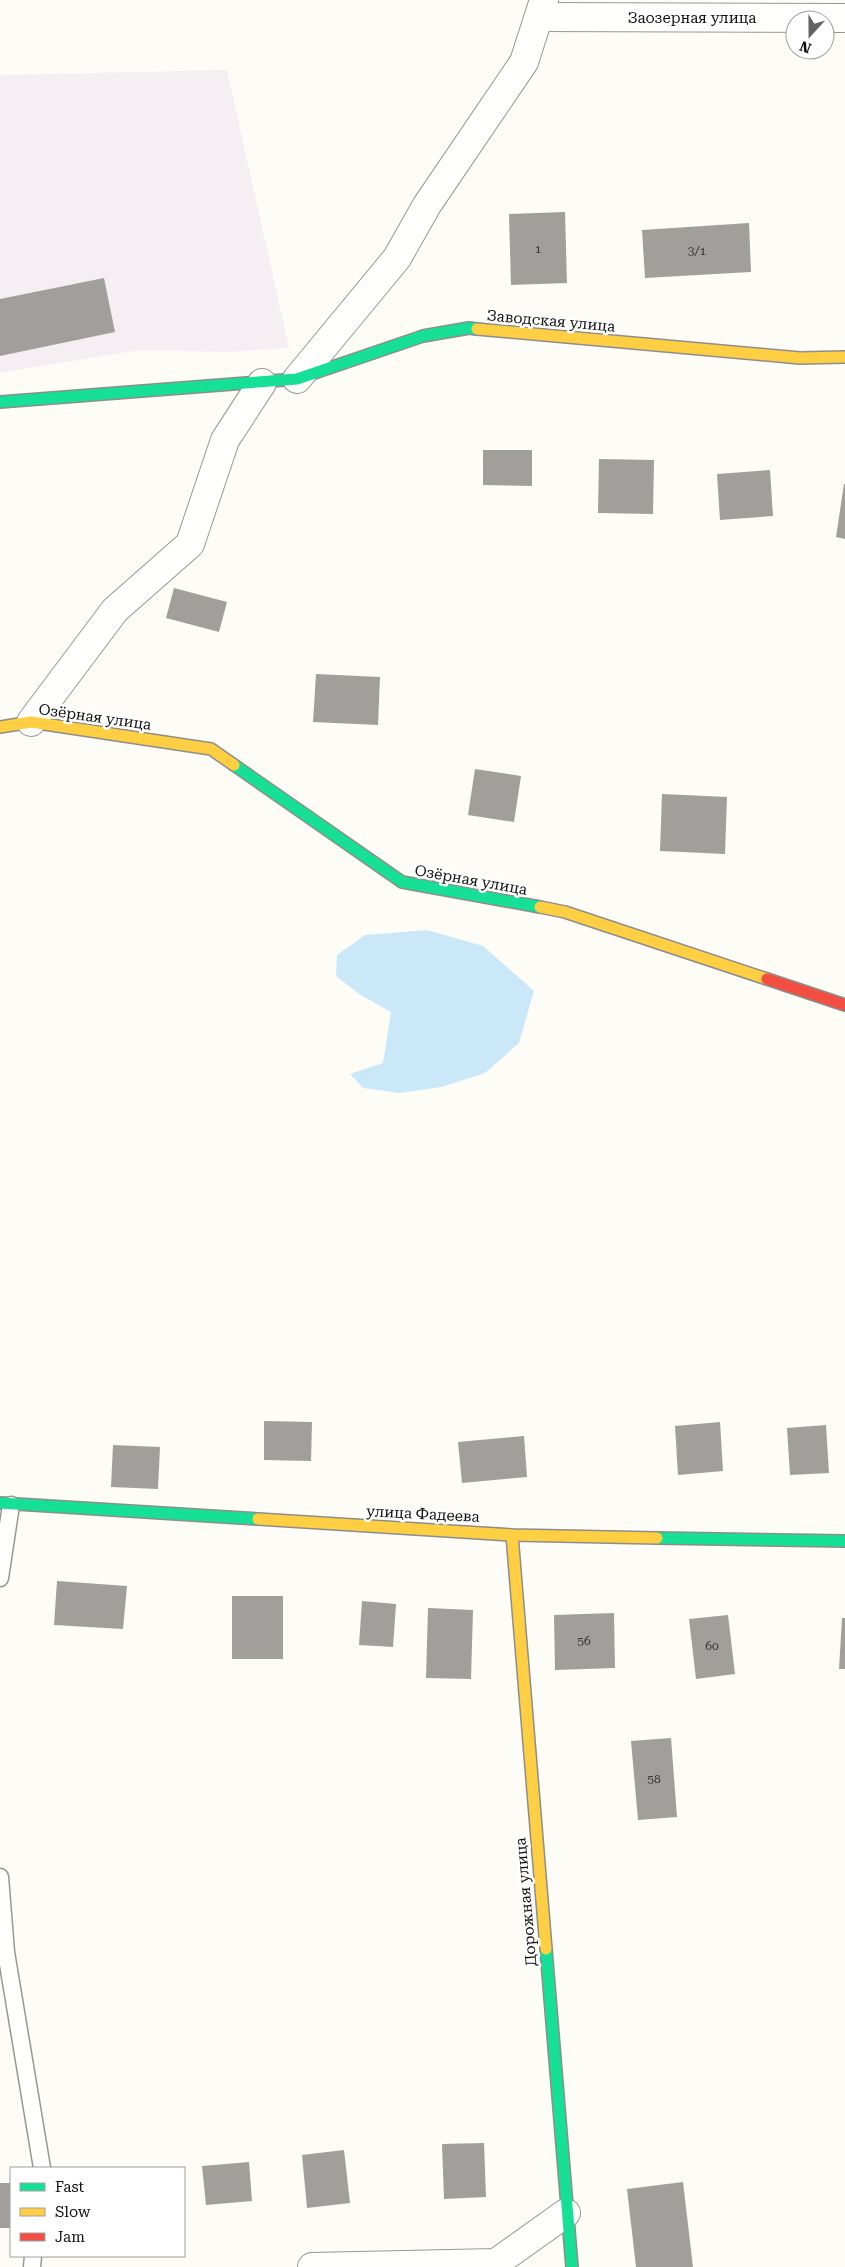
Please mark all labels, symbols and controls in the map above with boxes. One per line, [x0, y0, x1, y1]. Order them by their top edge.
street label: Заозерная улица [628, 9, 756, 27]
north arrow [785, 10, 835, 60]
text: N [797, 38, 813, 57]
house number: 1 [535, 242, 542, 256]
house number: 3/1 [688, 244, 707, 258]
street label: Заводская улица [486, 306, 616, 336]
street label: Озёрная улица [37, 700, 153, 734]
street label: Озёрная улица [413, 861, 529, 899]
street label: улица Фадеева [366, 1502, 480, 1526]
house number: 56 [577, 1634, 591, 1648]
house number: 60 [705, 1639, 719, 1653]
house number: 58 [647, 1772, 661, 1786]
street label: Дорожная улица [511, 1837, 541, 1967]
legend [10, 2167, 185, 2257]
text: Fast [55, 2178, 85, 2196]
text: Slow [55, 2203, 91, 2221]
text: Jam [55, 2228, 85, 2246]

